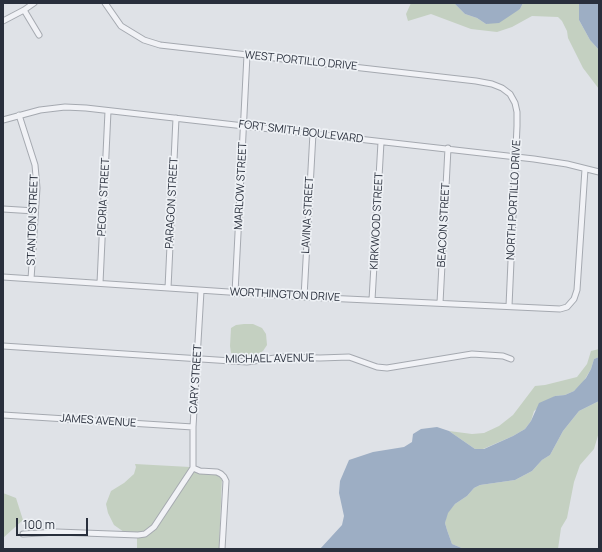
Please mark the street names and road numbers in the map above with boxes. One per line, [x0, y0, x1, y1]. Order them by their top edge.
street label: WEST PORTILLO DRIVE [244, 49, 358, 73]
street label: FORT SMITH BOULEVARD [238, 118, 364, 146]
street label: NORTH PORTILLO DRIVE [504, 140, 524, 260]
street label: MARLOW STREET [232, 142, 250, 230]
street label: PEORIA STREET [95, 157, 113, 237]
street label: PARAGON STREET [163, 157, 181, 249]
street label: KIRKWOOD STREET [368, 172, 386, 270]
street label: STANTON STREET [25, 174, 41, 266]
street label: LAVINA STREET [299, 176, 317, 254]
street label: BEACON STREET [435, 182, 453, 268]
street label: WORTHINGTON DRIVE [229, 286, 341, 304]
street label: CARY STREET [187, 344, 205, 414]
street label: MICHAEL AVENUE [225, 352, 315, 366]
street label: JAMES AVENUE [59, 412, 137, 430]

